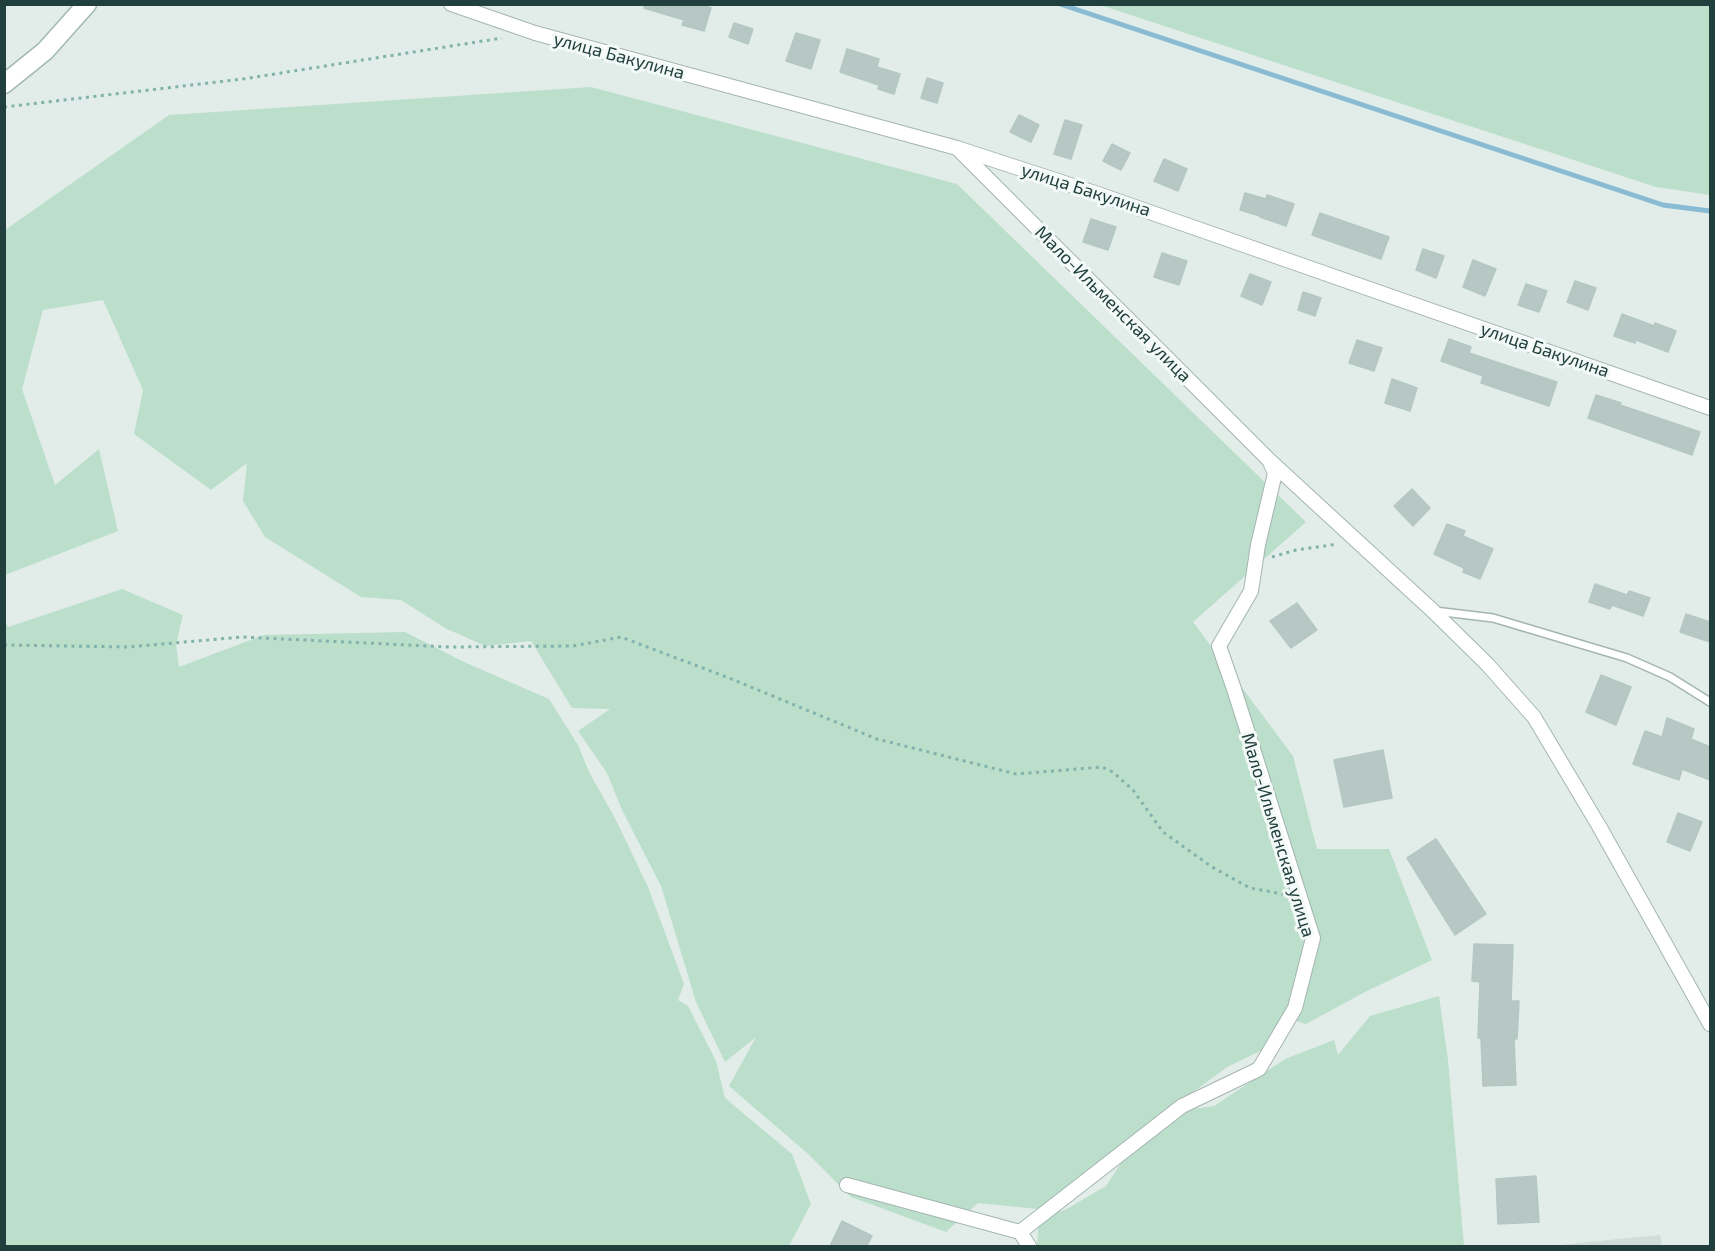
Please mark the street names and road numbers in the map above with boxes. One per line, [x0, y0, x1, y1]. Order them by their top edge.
street label: улица Бакулина [551, 28, 687, 84]
street label: улица Бакулина [1019, 159, 1153, 221]
street label: Мало-Ильменская улица [1030, 221, 1196, 387]
street label: улица Бакулина [1478, 318, 1612, 382]
street label: Мало-Ильменская улица [1237, 730, 1319, 940]

